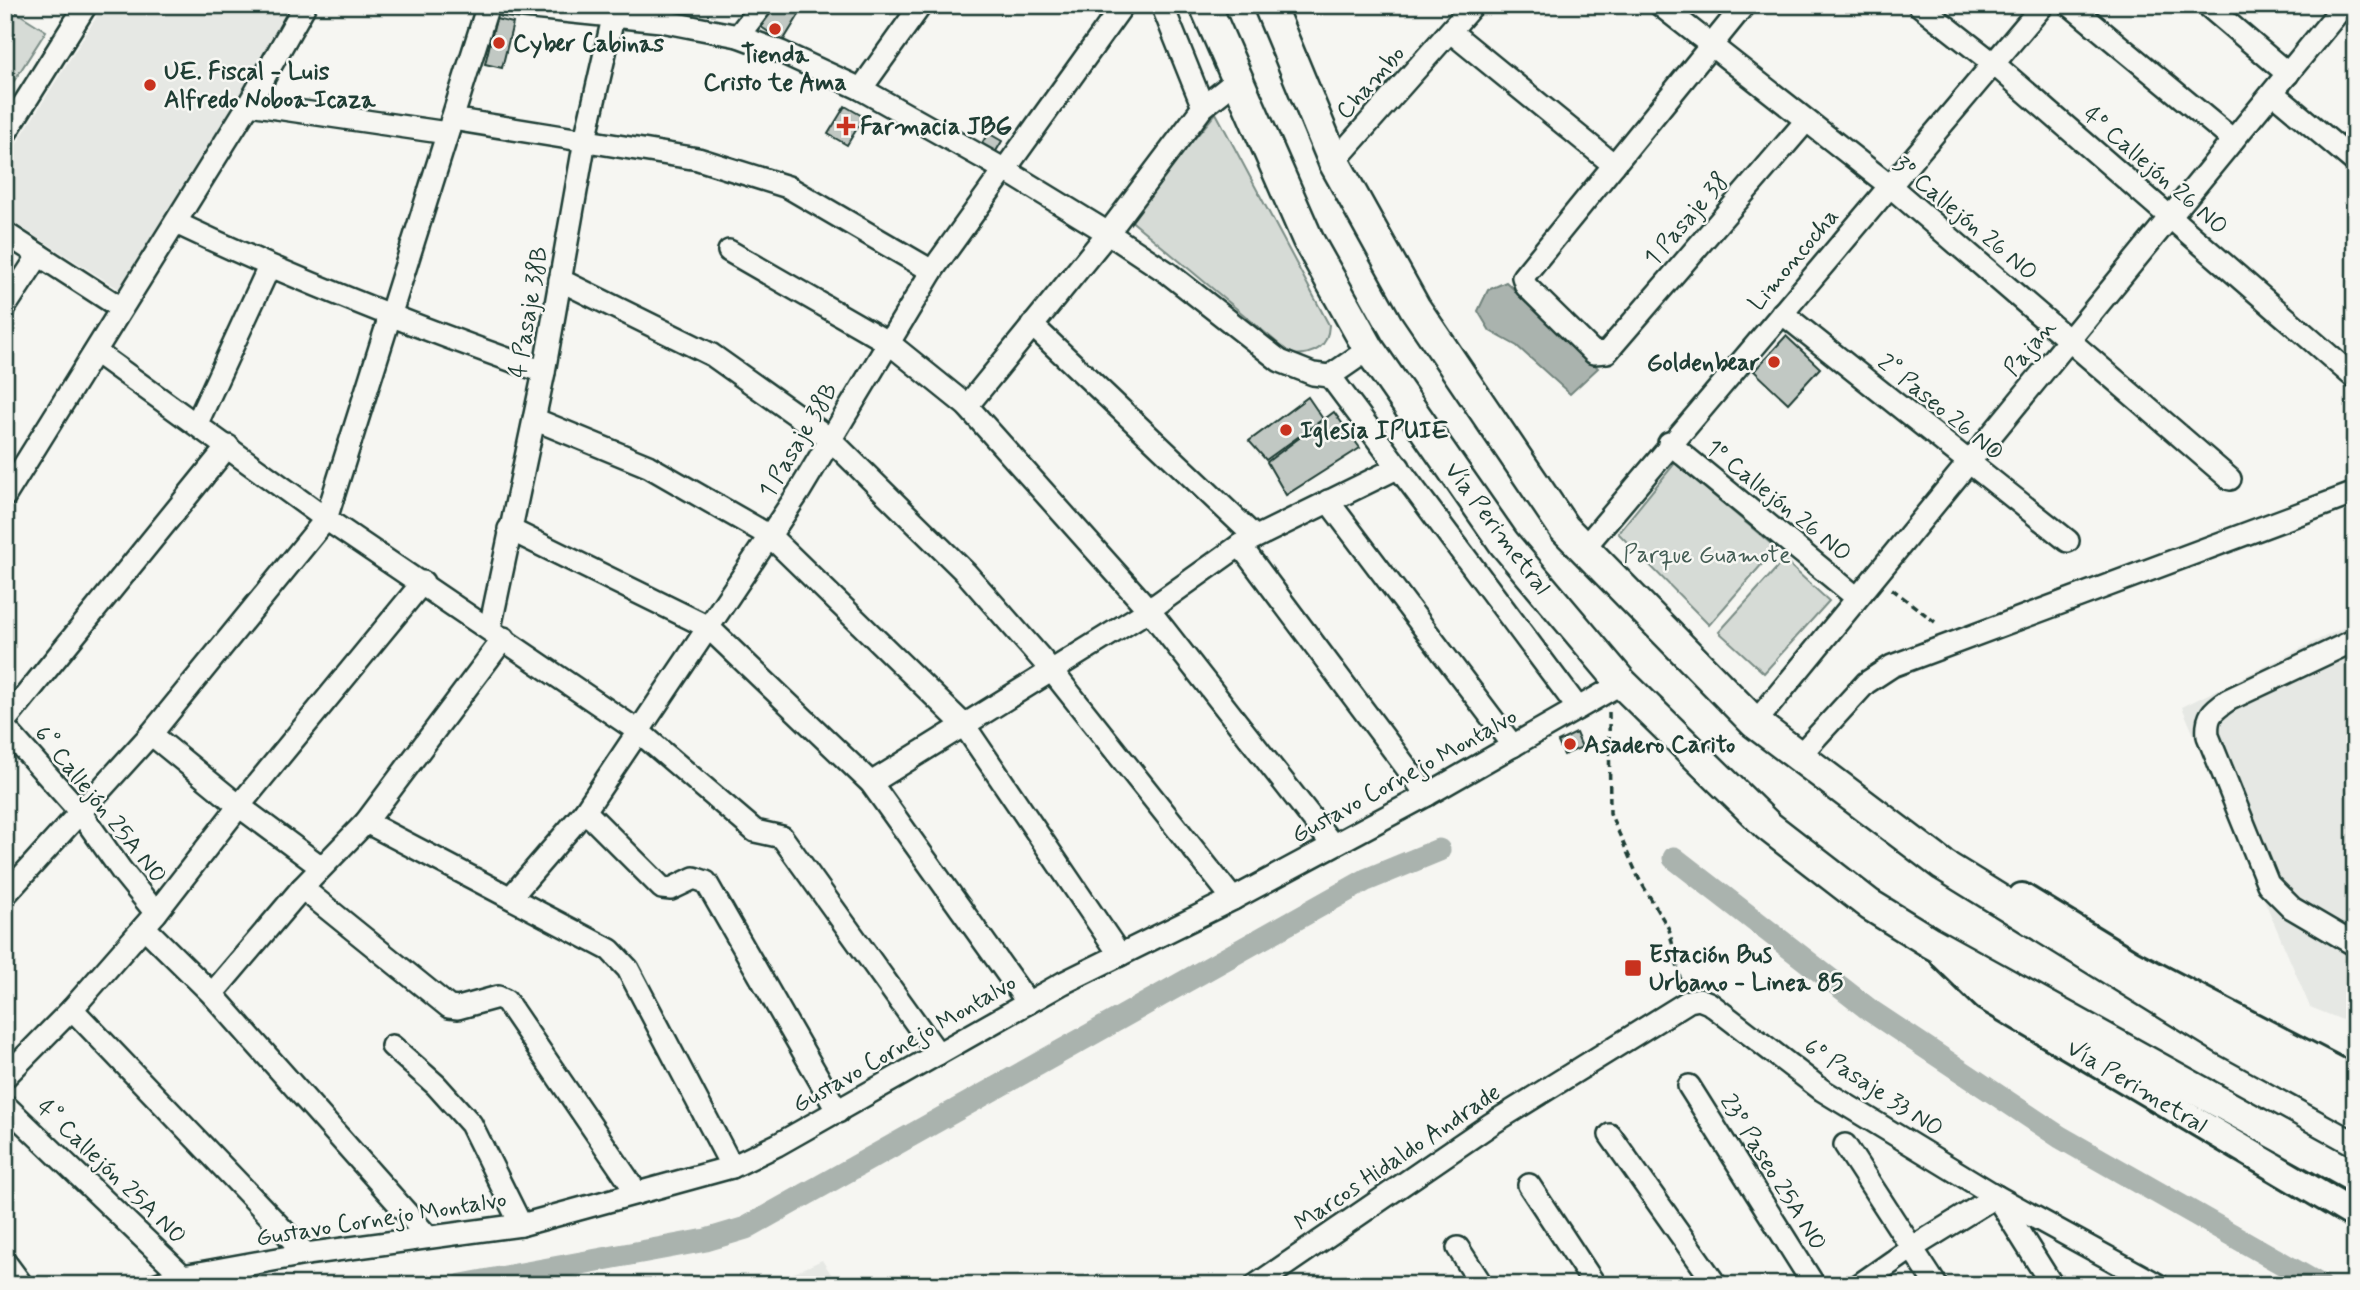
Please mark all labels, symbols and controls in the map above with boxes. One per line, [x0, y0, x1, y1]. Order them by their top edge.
marker: Tienda Cristo te Ama [767, 21, 783, 37]
place label: Cyber Cabinas [513, 29, 664, 60]
marker: Cyber Cabinas [491, 35, 507, 51]
street label: Chambo [1330, 39, 1413, 127]
place label: Tienda Cristo te Ama [703, 40, 847, 99]
place label: UE. Fiscal - Luis Alfredo Noboa Icaza [164, 57, 376, 116]
marker: UE. Fiscal - Luis Alfredo Noboa Icaza [142, 77, 158, 93]
street label: 4º Callejón 26 NO [2076, 100, 2234, 243]
place label: Farmacia JBG [860, 112, 1012, 143]
marker: Farmacia JBG [838, 118, 854, 134]
street label: 3º Callejón 26 NO [1886, 150, 2044, 289]
street label: 1 Pasaje 38 [1638, 167, 1736, 273]
street label: Limoncocha [1742, 202, 1846, 318]
street label: 4 Pasaje 38B [503, 244, 556, 380]
street label: Pajan [1997, 313, 2063, 383]
place label: Goldenbear [1647, 348, 1760, 379]
street label: 2° Paseo 26 NO [1871, 348, 2010, 469]
marker: Goldenbear [1766, 354, 1782, 370]
street label: 1 Pasaje 38B [753, 377, 846, 504]
place label: Iglesia IPUIE [1300, 416, 1449, 448]
marker: Iglesia IPUIE [1278, 422, 1294, 438]
street label: 1º Callejón 26 NO [1699, 433, 1857, 570]
street label: Vía Perimetral [1437, 456, 1557, 601]
park label: Parque Guamote [1623, 540, 1791, 571]
street label: Gustavo Cornejo Montalvo [1286, 701, 1523, 851]
street label: 6° Callejón 25A NO [26, 719, 173, 890]
place label: Asadero Carito [1584, 730, 1735, 761]
marker: Asadero Carito [1562, 736, 1578, 752]
place label: Estación Bus Urbano - Linea 85 [1649, 940, 1844, 999]
marker: Estación Bus Urbano - Linea 85 [1623, 958, 1643, 978]
street label: Gustavo Cornejo Montalvo [787, 968, 1022, 1121]
street label: 6º Pasaje 33 NO [1797, 1032, 1949, 1145]
street label: Vía Perimetral [2060, 1033, 2212, 1141]
street label: Marcos Hidaldo Andrade [1289, 1078, 1507, 1239]
street label: 23º Paseo 25A NO [1712, 1089, 1833, 1257]
street label: 4° Callejón 25A NO [29, 1093, 192, 1252]
street label: Gustavo Cornejo Montalvo [254, 1184, 509, 1255]

